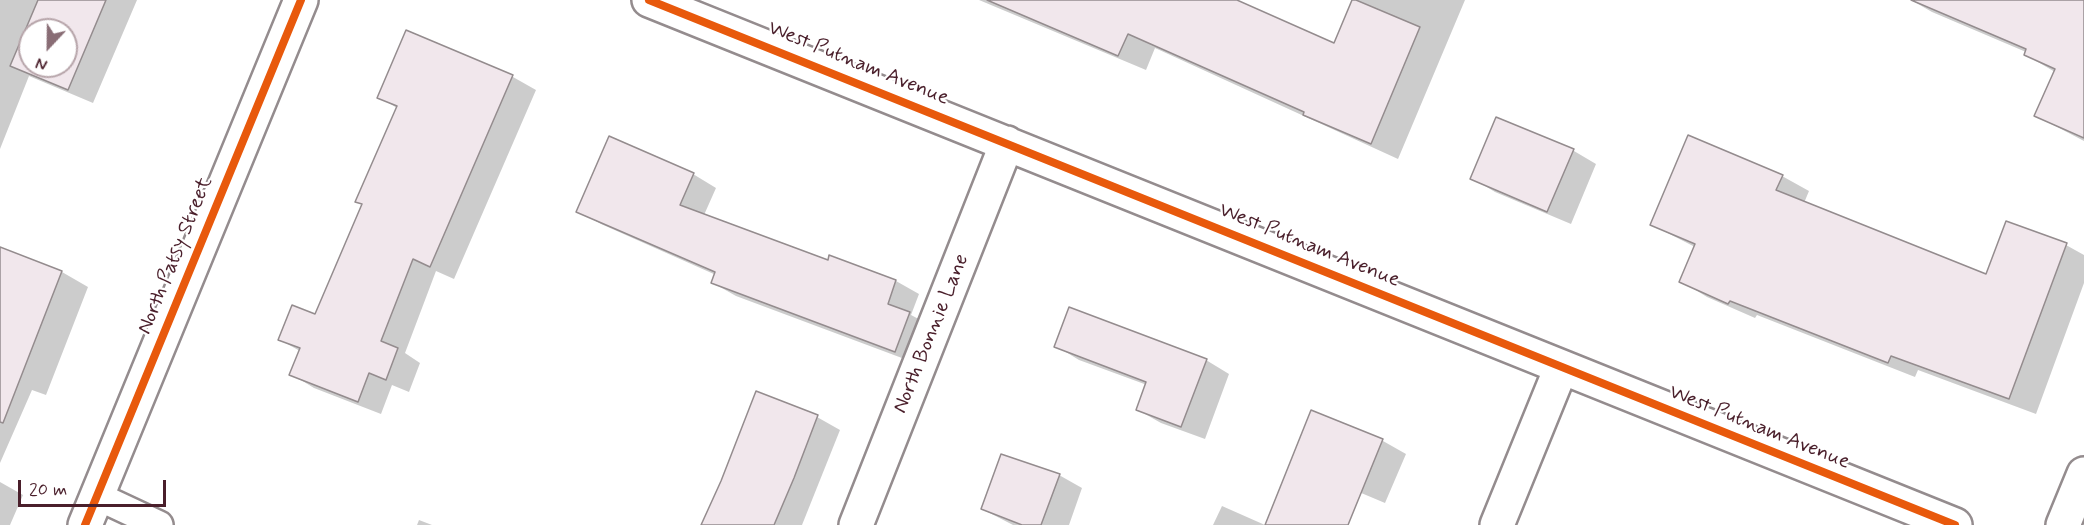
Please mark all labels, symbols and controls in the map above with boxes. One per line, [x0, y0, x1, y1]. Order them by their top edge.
street label: West Putnam Avenue [764, 16, 952, 112]
north arrow [18, 18, 78, 78]
text: N [33, 52, 51, 75]
street label: North Patsy Street [133, 174, 219, 338]
street label: West Putnam Avenue [1215, 198, 1403, 294]
street label: North Bonnie Lane [889, 251, 975, 417]
street label: West Putnam Avenue [1665, 380, 1853, 476]
scale bar [21, 468, 170, 506]
text: 20 m [29, 478, 67, 502]

